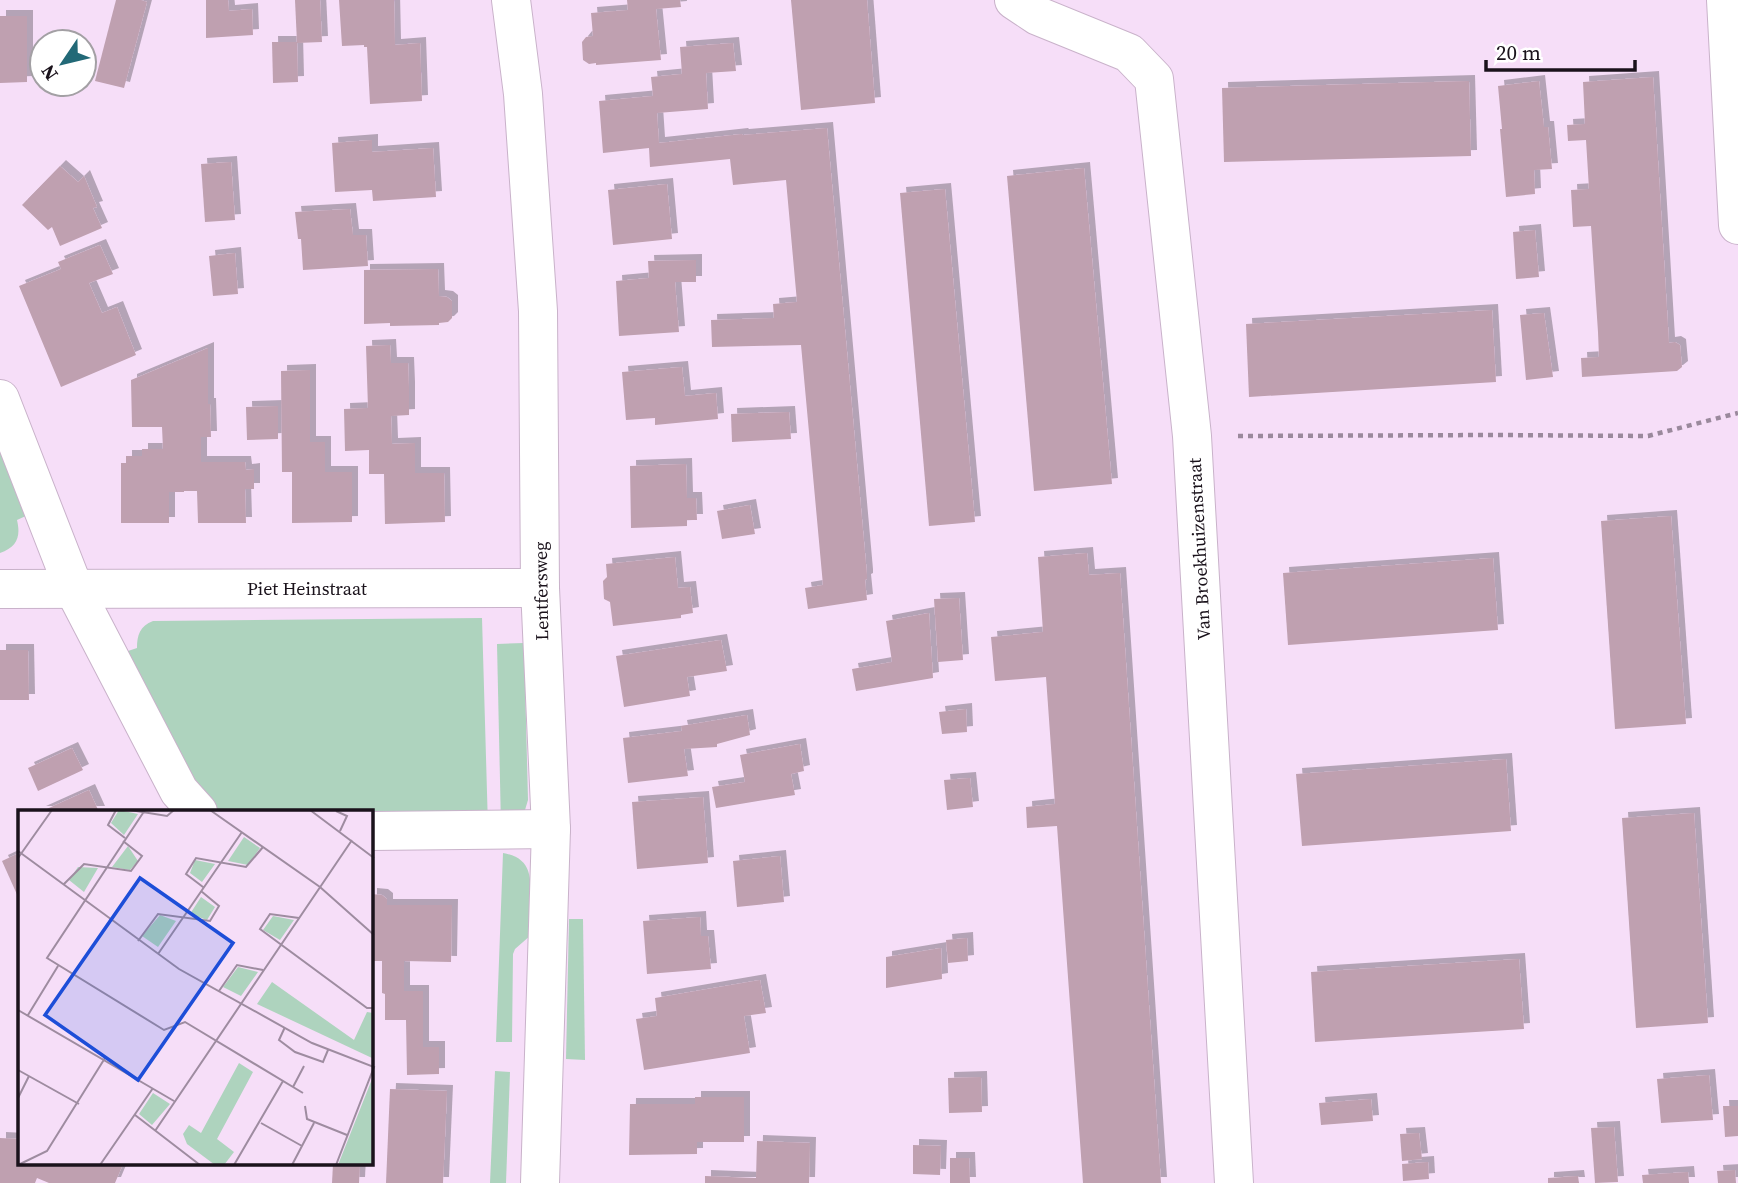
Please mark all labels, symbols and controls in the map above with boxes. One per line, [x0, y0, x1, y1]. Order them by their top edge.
north arrow [28, 28, 98, 98]
scale bar [1486, 28, 1635, 72]
text: 20 m [1496, 38, 1541, 67]
text: N [34, 59, 64, 86]
street label: Van Broekhuizenstraat [1182, 457, 1216, 641]
street label: Lentfersweg [528, 541, 554, 641]
street label: Piet Heinstraat [247, 576, 367, 601]
inset map [18, 810, 373, 1166]

